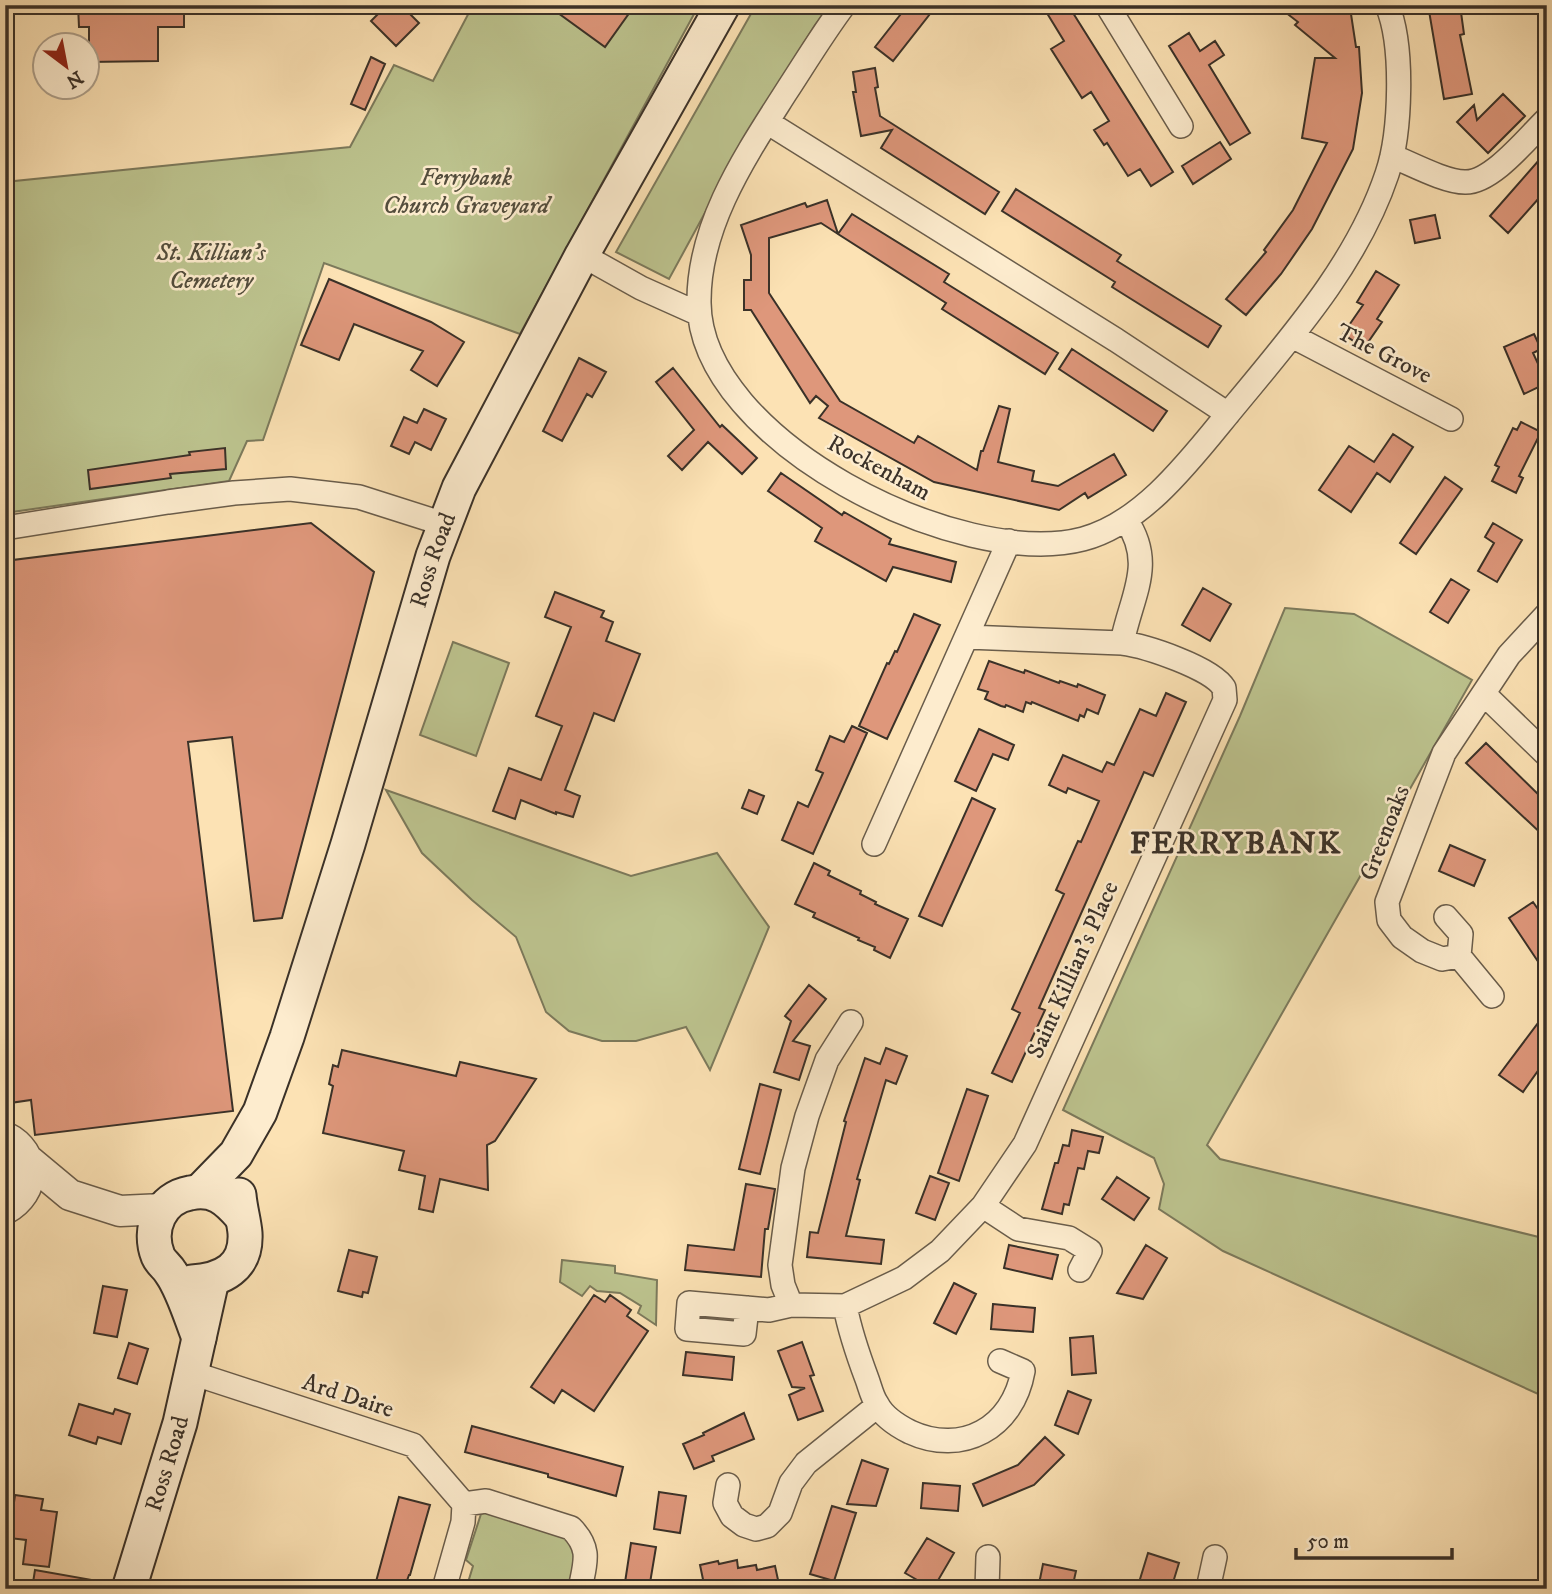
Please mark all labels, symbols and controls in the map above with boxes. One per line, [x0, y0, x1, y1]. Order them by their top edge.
north arrow [32, 32, 102, 102]
text: N [61, 65, 87, 93]
park label: Ferrybank Church Graveyard [383, 163, 553, 221]
park label: St. Killian's Cemetery [155, 238, 266, 296]
street label: The Grove [1331, 317, 1437, 391]
street label: Rockenham [822, 428, 936, 508]
street label: Ross Road [404, 508, 463, 611]
street label: Greenoaks [1353, 781, 1417, 885]
district label: FERRYBANK [1130, 824, 1342, 864]
street label: Saint Killian's Place [1020, 877, 1126, 1063]
street label: Ard Daire [298, 1367, 398, 1425]
street label: Ross Road [139, 1413, 196, 1515]
scale bar [1296, 1517, 1452, 1561]
text: 50 m [1307, 1529, 1349, 1555]

